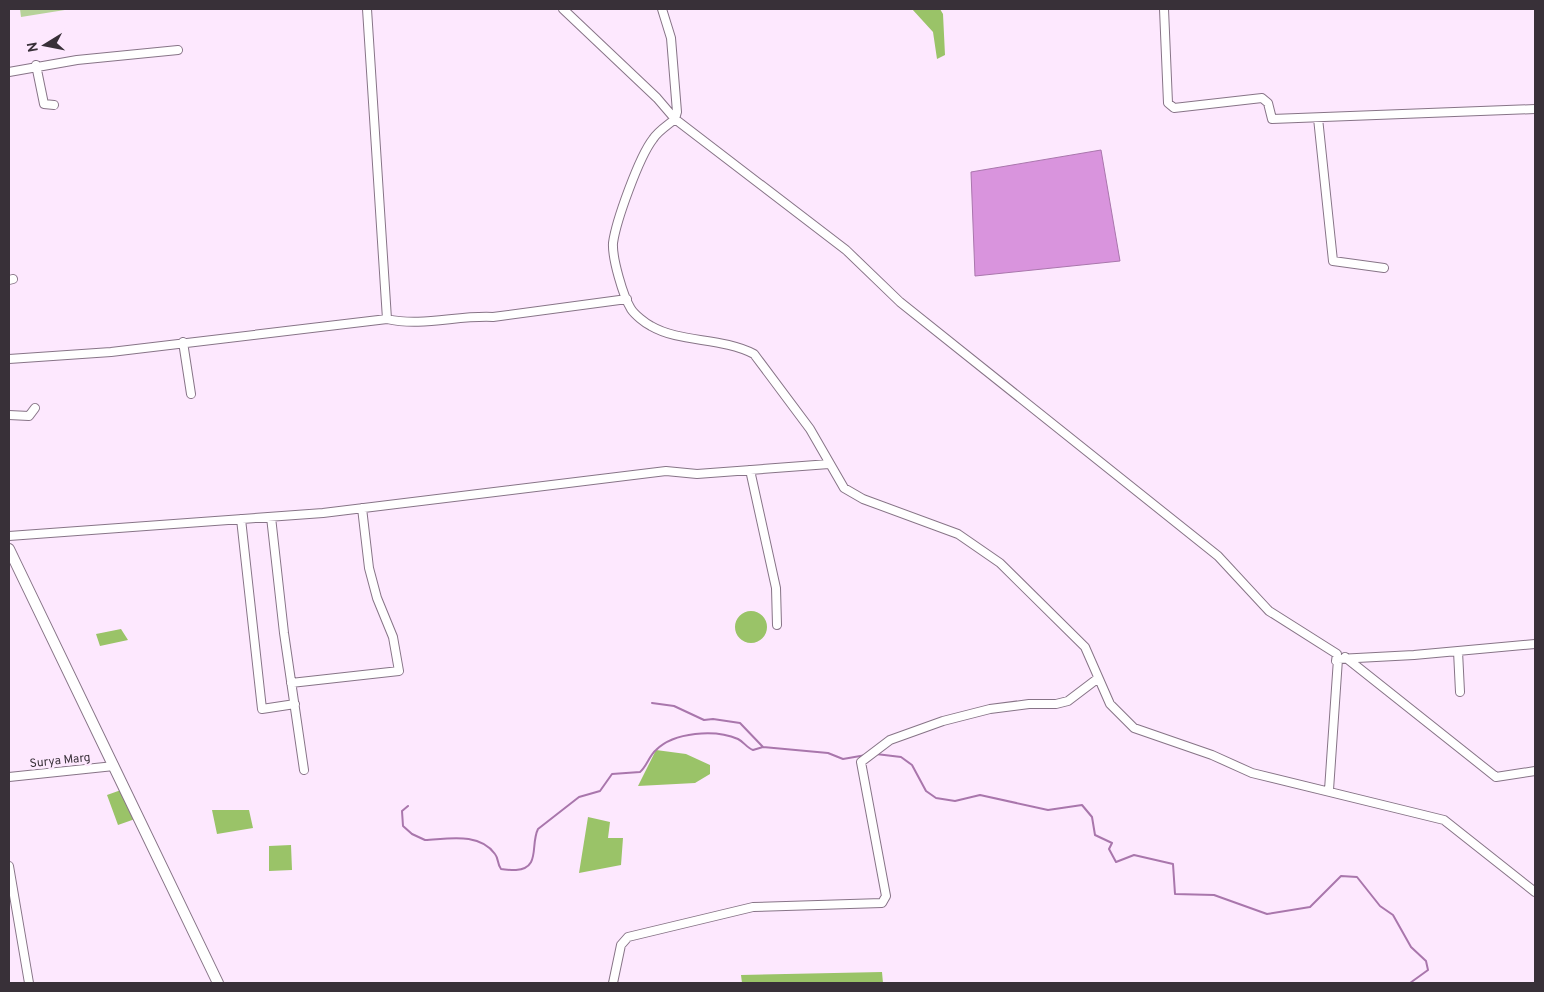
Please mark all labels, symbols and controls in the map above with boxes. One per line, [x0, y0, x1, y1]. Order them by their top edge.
north arrow [20, 20, 70, 70]
text: N [24, 41, 43, 53]
street label: Surya Marg [29, 750, 91, 772]

